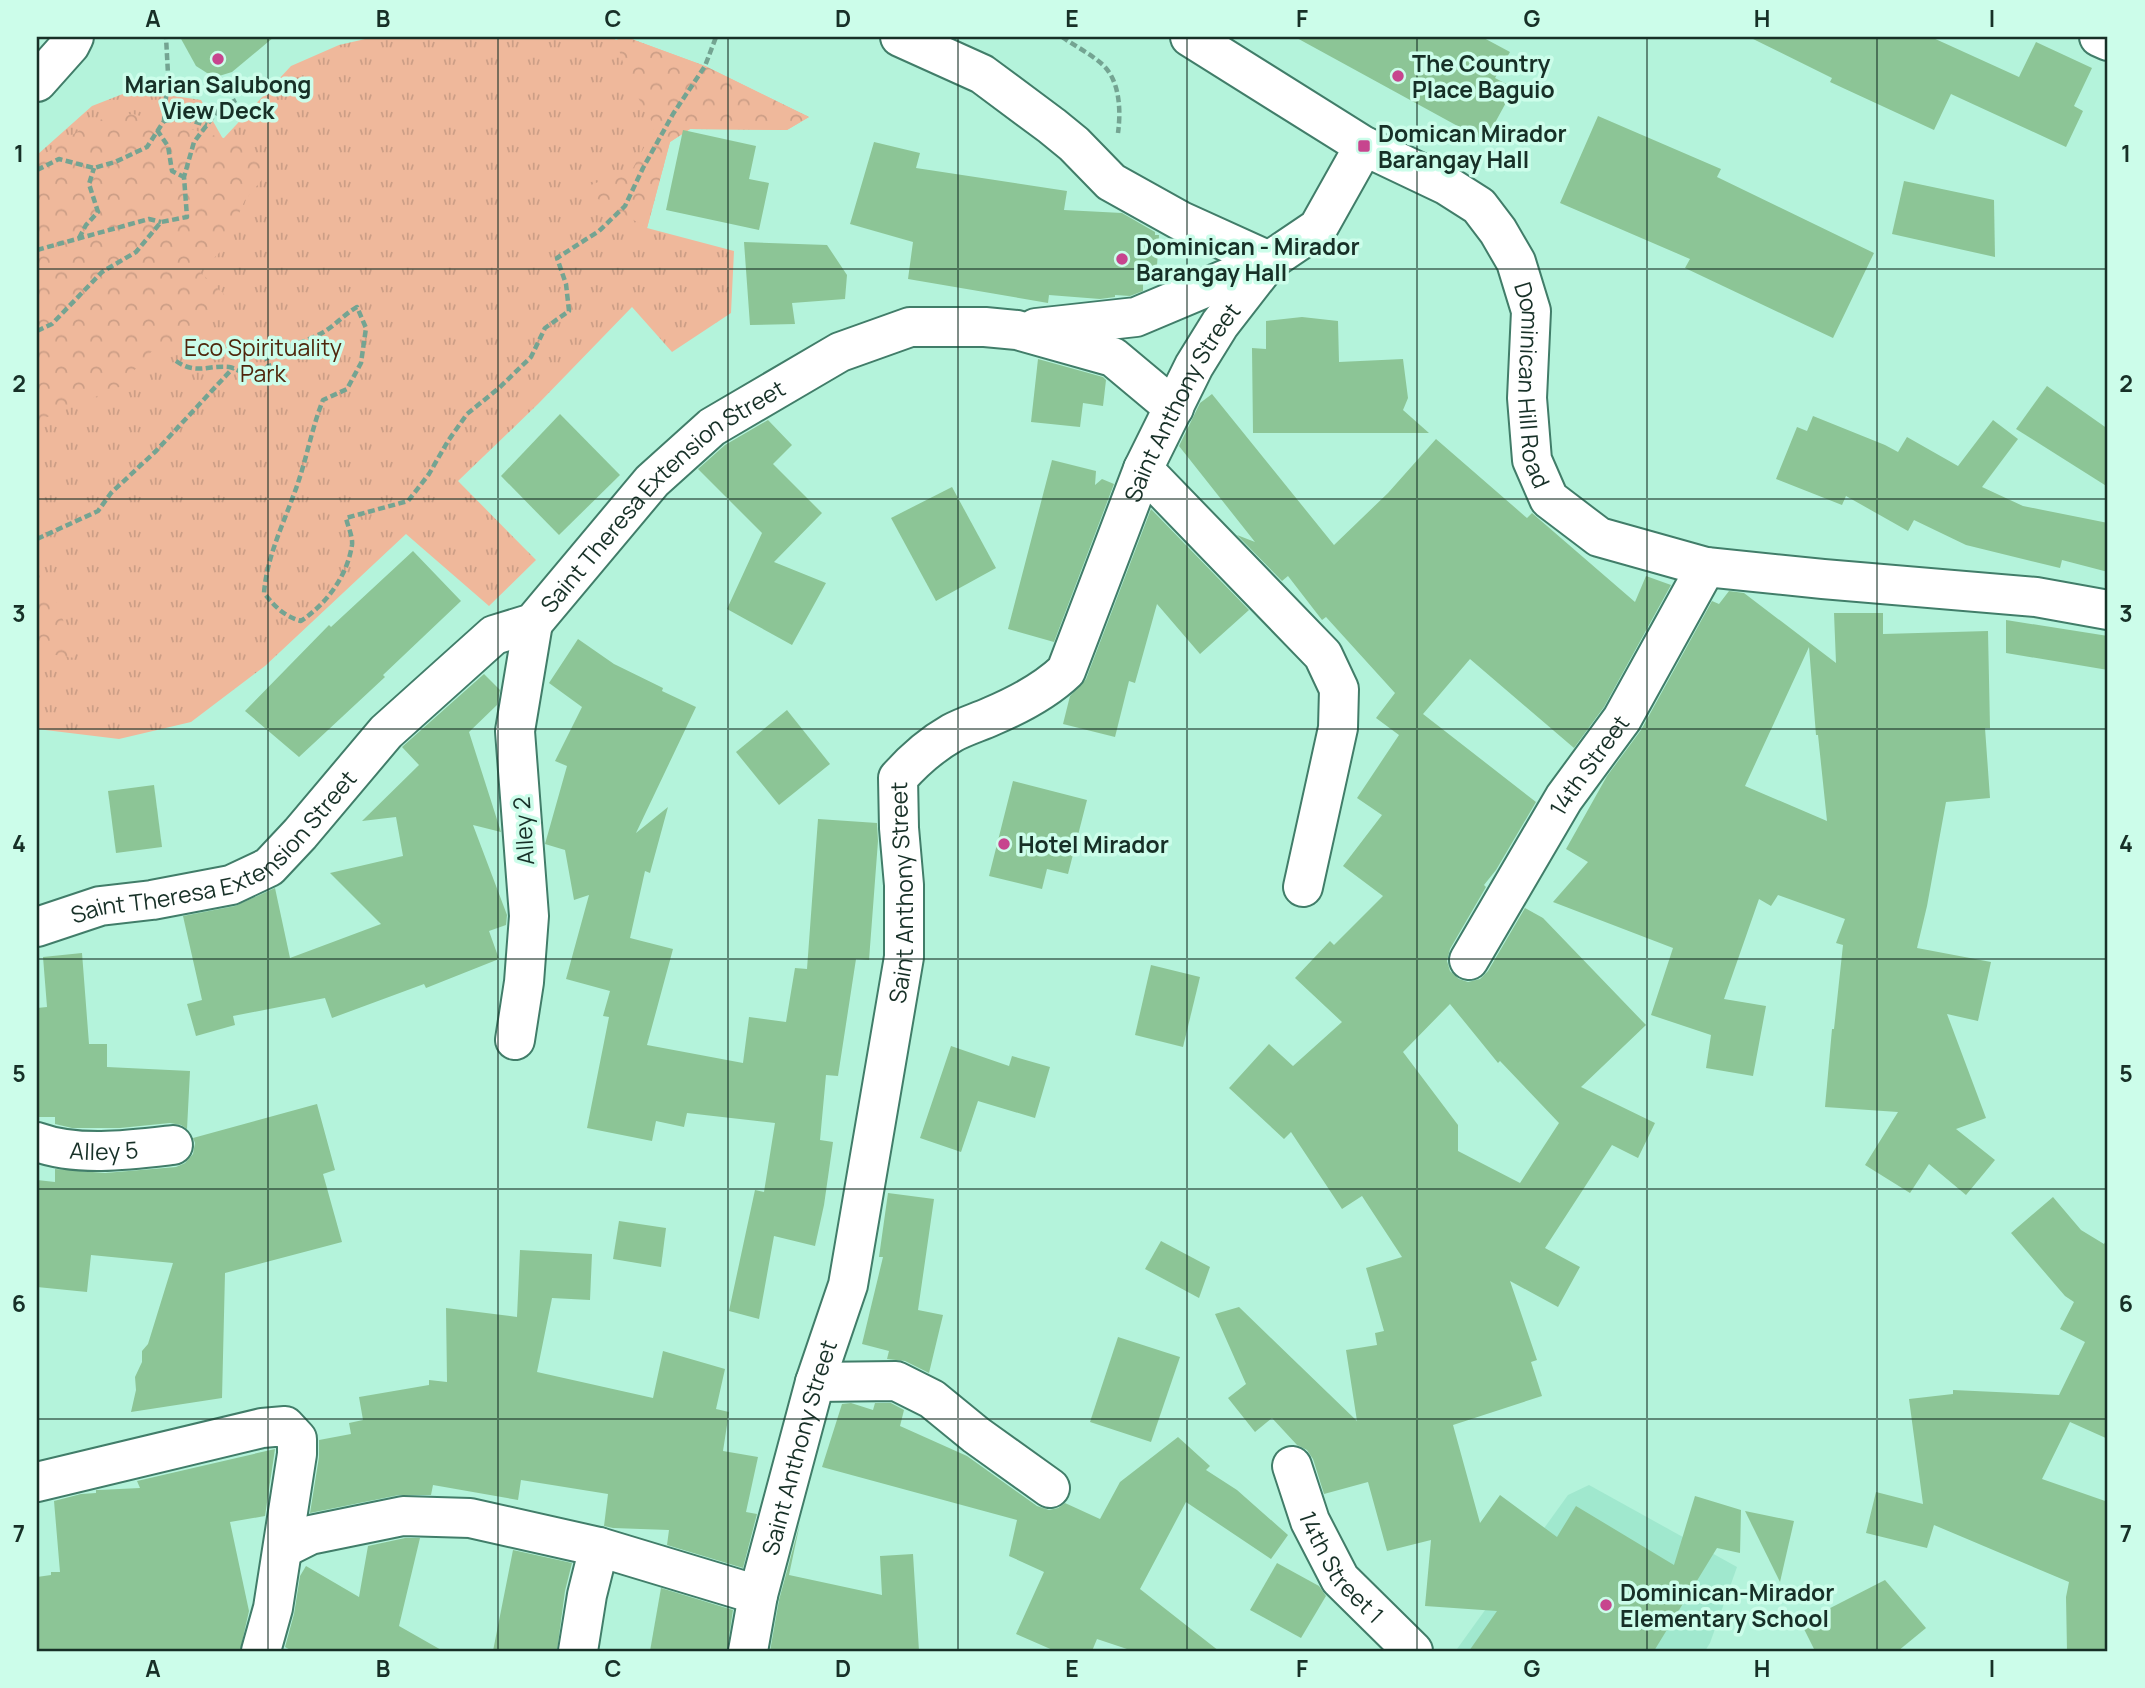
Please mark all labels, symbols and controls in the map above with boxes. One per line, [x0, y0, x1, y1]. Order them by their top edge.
text: A [145, 2, 161, 34]
text: B [376, 2, 390, 34]
text: C [605, 2, 622, 34]
text: D [835, 2, 851, 34]
text: E [1065, 2, 1079, 34]
text: F [1296, 2, 1308, 34]
text: G [1524, 2, 1541, 34]
text: H [1754, 2, 1770, 34]
text: I [1989, 2, 1995, 34]
place label: The Country Place Baguio [1412, 47, 1555, 105]
marker: Marian Salubong View Deck [210, 51, 226, 67]
place label: Marian Salubong View Deck [125, 68, 311, 126]
marker: The Country Place Baguio [1390, 68, 1406, 84]
place label: Domican Mirador Barangay Hall [1378, 117, 1567, 175]
text: 1 [14, 137, 24, 169]
text: 1 [2121, 137, 2131, 169]
marker: Domican Mirador Barangay Hall [1356, 138, 1372, 154]
place label: Dominican - Mirador Barangay Hall [1136, 230, 1360, 288]
marker: Dominican - Mirador Barangay Hall [1114, 251, 1130, 267]
street label: Dominican Hill Road [1507, 278, 1558, 493]
street label: Saint Anthony Street [1116, 296, 1247, 507]
park label: Eco Spirituality Park [184, 331, 342, 389]
text: 2 [12, 367, 26, 399]
text: 2 [2119, 367, 2133, 399]
street label: Saint Theresa Extension Street [533, 372, 791, 619]
text: 3 [12, 597, 26, 629]
text: 3 [2119, 597, 2133, 629]
street label: 14th Street [1541, 708, 1636, 821]
street label: Saint Theresa Extension Street [66, 763, 363, 931]
street label: Saint Anthony Street [880, 781, 920, 1006]
street label: Alley 2 [505, 796, 541, 866]
text: 4 [12, 827, 26, 859]
text: 4 [2119, 827, 2133, 859]
place label: Hotel Mirador [1018, 828, 1169, 860]
marker: Hotel Mirador [996, 836, 1012, 852]
text: 5 [12, 1057, 26, 1089]
text: 5 [2119, 1057, 2133, 1089]
street label: Alley 5 [68, 1133, 140, 1167]
text: 6 [12, 1287, 26, 1319]
text: 6 [2119, 1287, 2133, 1319]
street label: Saint Anthony Street [753, 1335, 844, 1559]
street label: 14th Street 1 [1292, 1507, 1391, 1630]
text: 7 [13, 1517, 25, 1549]
text: 7 [2120, 1517, 2132, 1549]
place label: Dominican-Mirador Elementary School [1620, 1576, 1834, 1634]
marker: Dominican-Mirador Elementary School [1598, 1597, 1614, 1613]
text: A [145, 1652, 161, 1684]
text: B [376, 1652, 390, 1684]
text: C [605, 1652, 622, 1684]
text: D [835, 1652, 851, 1684]
text: E [1065, 1652, 1079, 1684]
text: F [1296, 1652, 1308, 1684]
text: G [1524, 1652, 1541, 1684]
text: H [1754, 1652, 1770, 1684]
text: I [1989, 1652, 1995, 1684]

